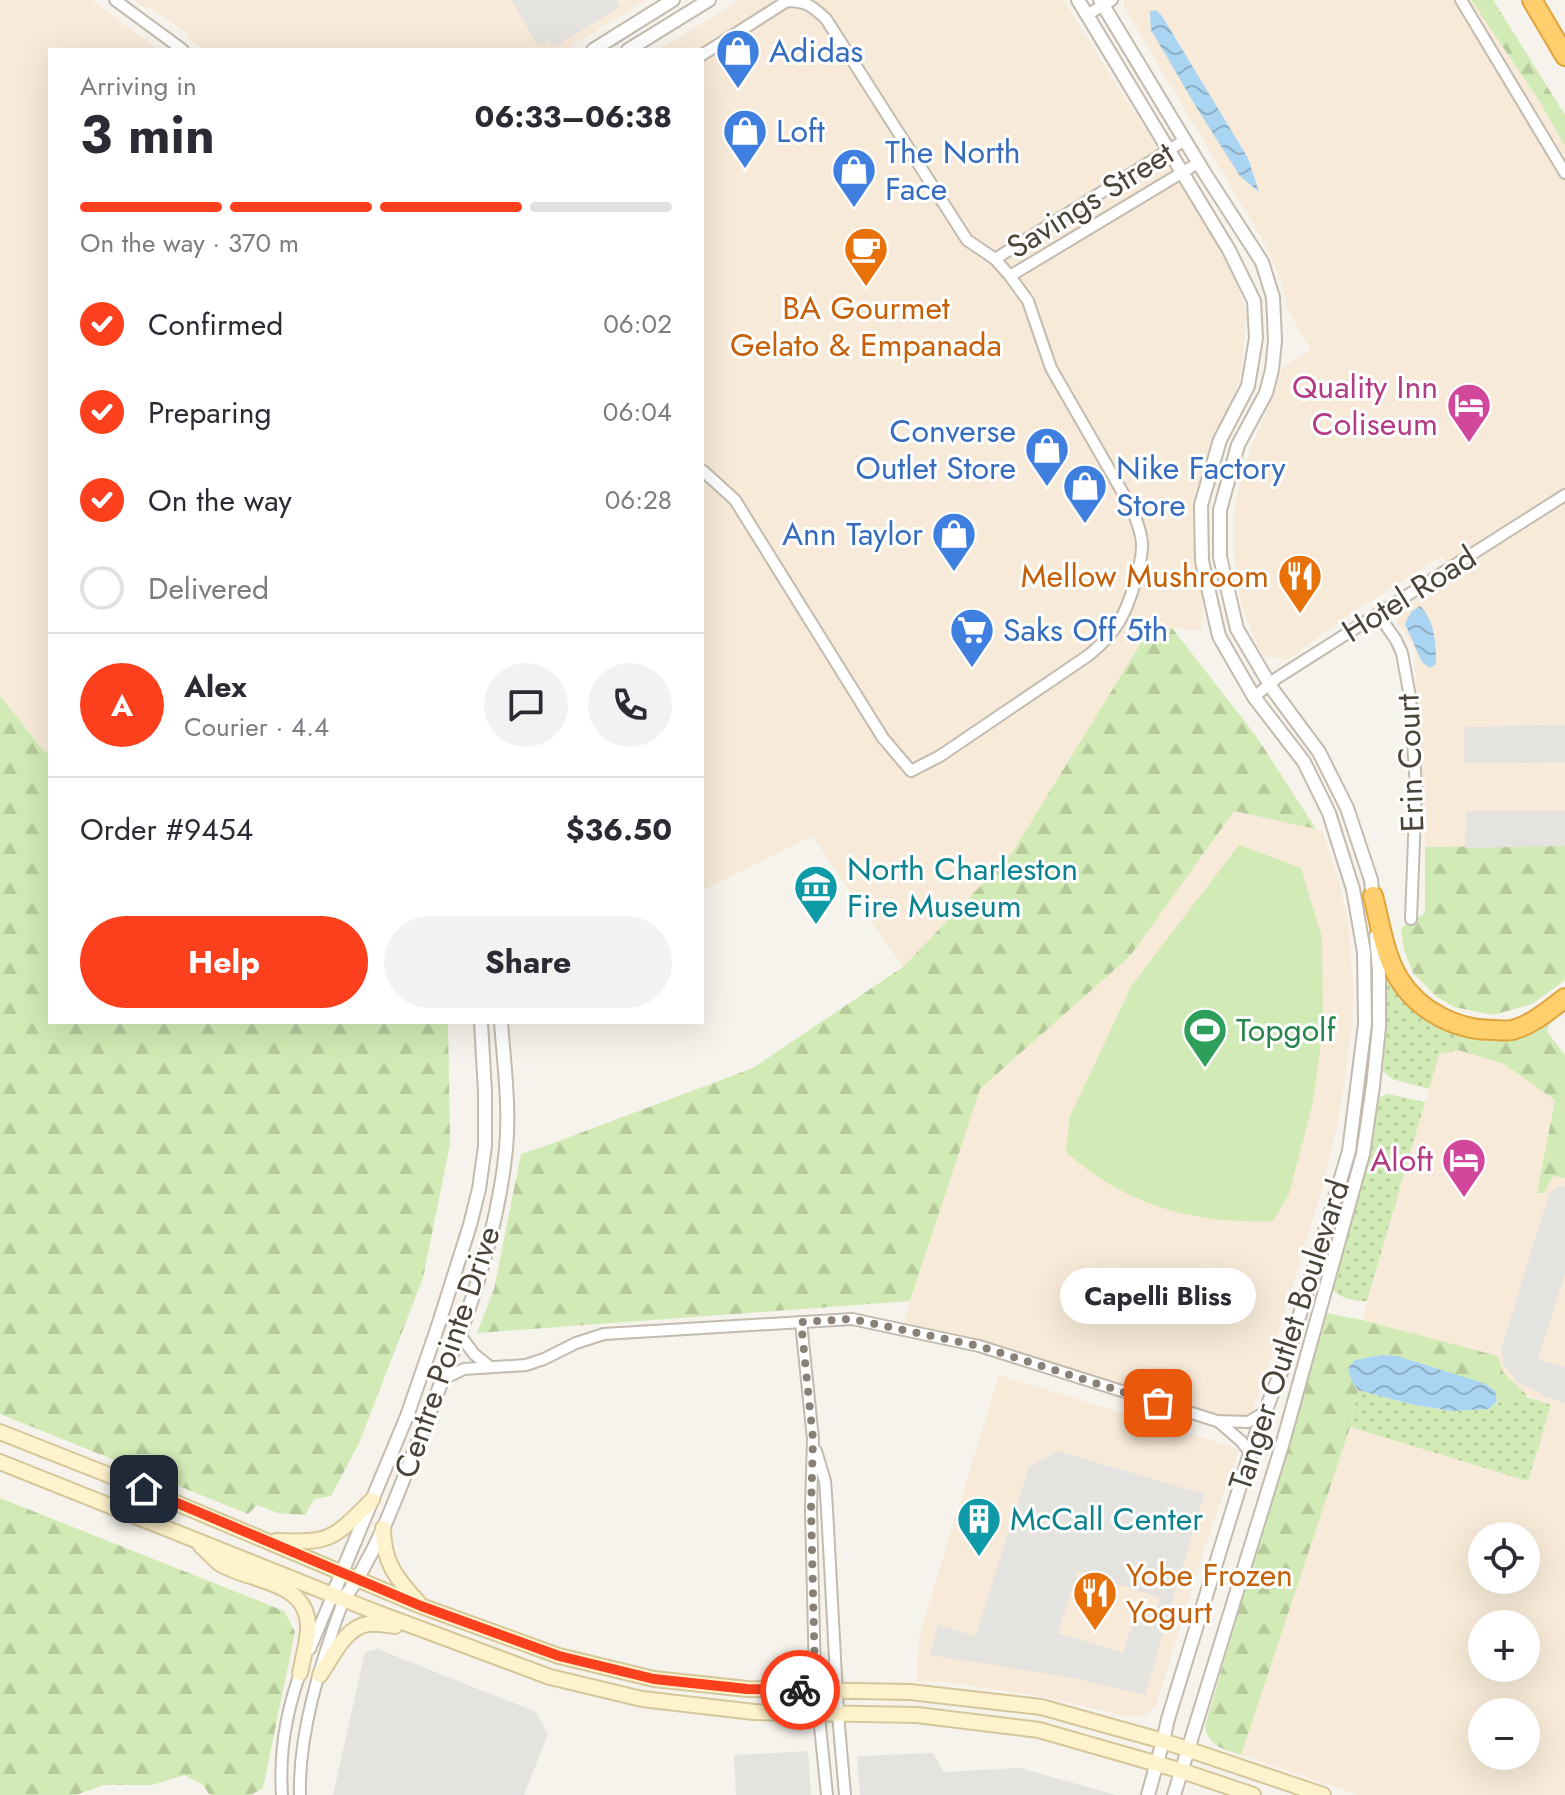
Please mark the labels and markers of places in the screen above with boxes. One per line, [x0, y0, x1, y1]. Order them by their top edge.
shop icon: Adidas [714, 27, 762, 90]
place label: Adidas [769, 28, 863, 74]
shop icon: Loft [721, 107, 769, 170]
place label: Loft [776, 108, 825, 154]
place label: The North Face [885, 129, 1021, 212]
shop icon: The North Face [830, 146, 878, 209]
cafe icon: BA Gourmet Gelato & Empanada [842, 225, 890, 288]
place label: BA Gourmet Gelato & Empanada [730, 285, 1002, 368]
place label: Quality Inn Coliseum [1292, 364, 1438, 447]
hotel icon: Quality Inn Coliseum [1445, 381, 1493, 444]
place label: Converse Outlet Store [855, 408, 1016, 491]
shop icon: Converse Outlet Store [1023, 425, 1071, 488]
place label: Nike Factory Store [1116, 445, 1287, 528]
shop icon: Nike Factory Store [1061, 462, 1109, 525]
shop icon: Ann Taylor [930, 510, 978, 573]
place label: Ann Taylor [782, 511, 923, 557]
restaurant icon: Mellow Mushroom [1276, 552, 1324, 615]
place label: Mellow Mushroom [1021, 553, 1269, 599]
supermarket icon: Saks Off 5th [948, 606, 996, 669]
place label: Saks Off 5th [1003, 607, 1168, 653]
place label: North Charleston Fire Museum [847, 846, 1078, 929]
museum icon: North Charleston Fire Museum [792, 863, 840, 926]
sports icon: Topgolf [1181, 1006, 1229, 1069]
place label: Topgolf [1236, 1007, 1336, 1053]
hotel icon: Aloft [1440, 1136, 1488, 1199]
place label: Aloft [1370, 1137, 1433, 1183]
callout: Capelli Bliss [1060, 1267, 1256, 1323]
pin [1124, 1369, 1192, 1437]
pin [110, 1455, 178, 1523]
building icon: McCall Center [955, 1495, 1003, 1558]
place label: McCall Center [1010, 1496, 1203, 1542]
place label: Yobe Frozen Yogurt [1126, 1552, 1293, 1635]
restaurant icon: Yobe Frozen Yogurt [1071, 1569, 1119, 1632]

